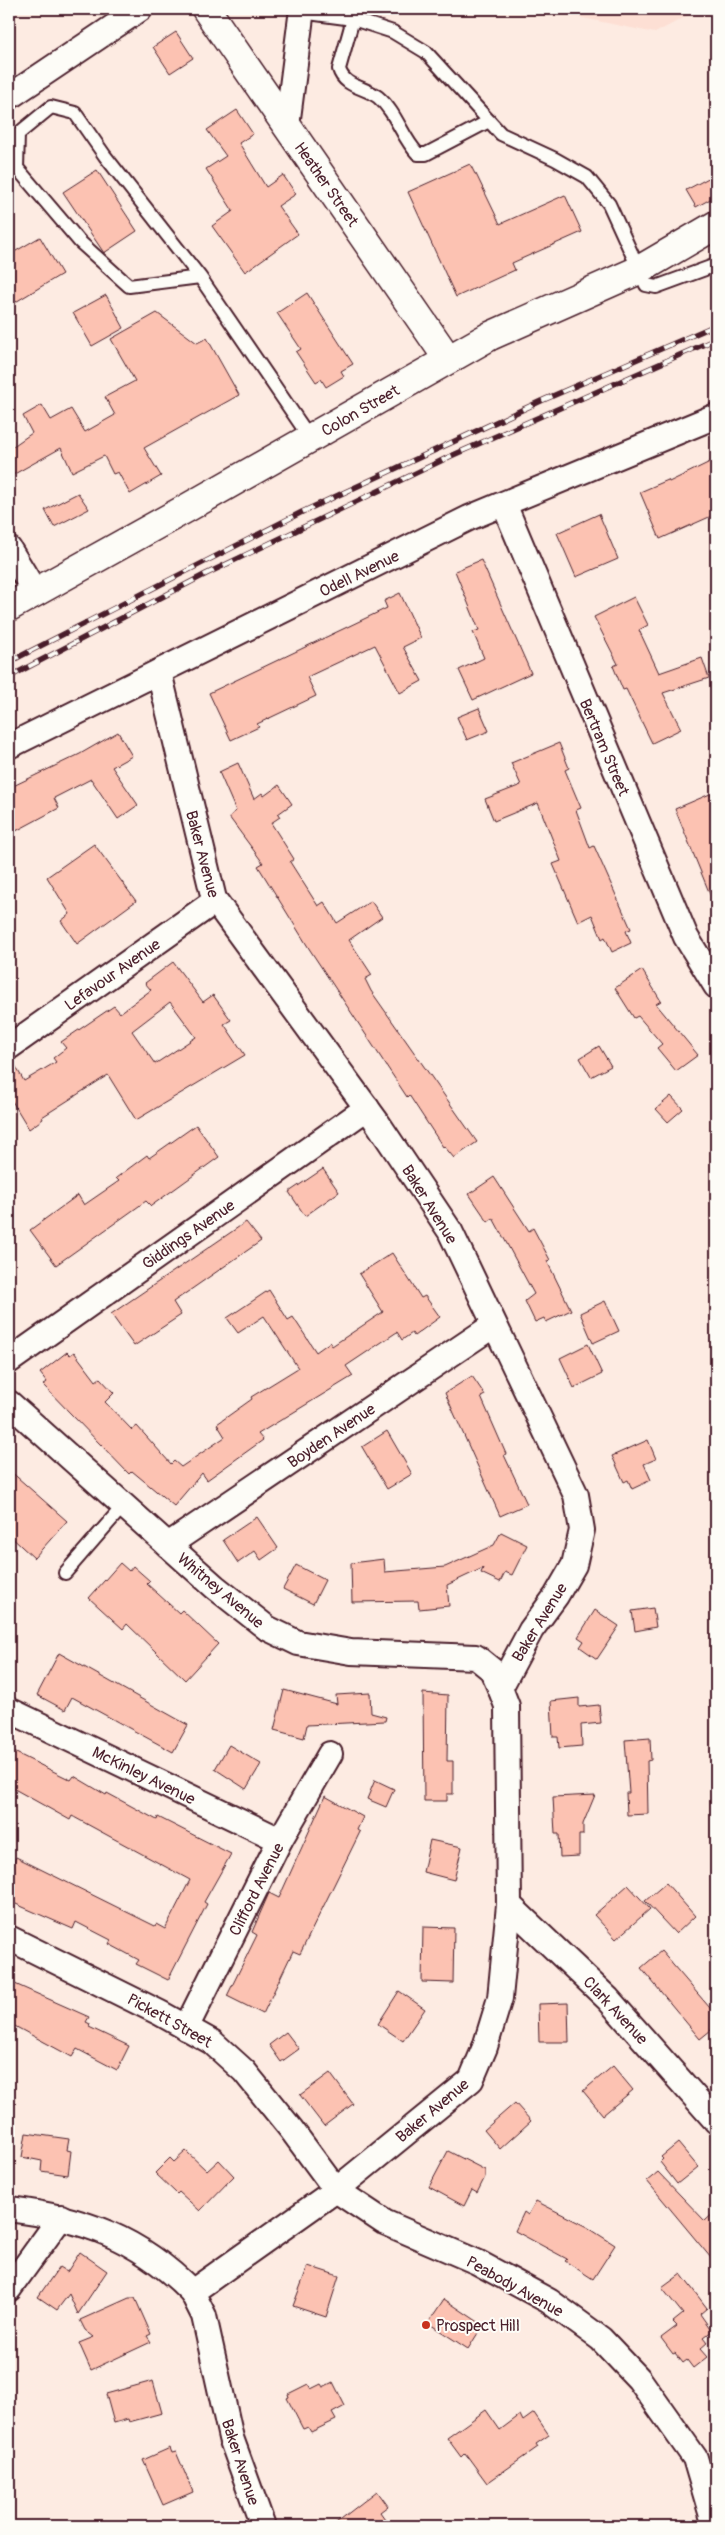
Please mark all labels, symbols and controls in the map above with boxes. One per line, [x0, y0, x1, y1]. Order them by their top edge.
street label: Heather Street [290, 138, 363, 231]
street label: Colon Street [318, 380, 403, 441]
street label: Odell Avenue [316, 546, 403, 602]
street label: Bertram Street [575, 696, 634, 799]
street label: Baker Avenue [181, 808, 223, 900]
street label: Lefavour Avenue [61, 934, 164, 1015]
street label: Baker Avenue [397, 1161, 461, 1248]
street label: Giddings Avenue [138, 1195, 239, 1274]
street label: Boyden Avenue [284, 1399, 379, 1473]
street label: Whitney Avenue [173, 1549, 268, 1633]
street label: Baker Avenue [508, 1579, 572, 1666]
street label: McKinley Avenue [89, 1742, 198, 1810]
street label: Clifford Avenue [225, 1840, 289, 1939]
street label: Clark Avenue [579, 1972, 652, 2049]
street label: Pickett Street [123, 1989, 216, 2053]
street label: Baker Avenue [392, 2074, 473, 2147]
street label: Peabody Avenue [462, 2252, 567, 2322]
place label: Prospect Hill [436, 2316, 520, 2336]
marker: Prospect Hill [420, 2319, 432, 2331]
street label: Baker Avenue [217, 2417, 263, 2508]

